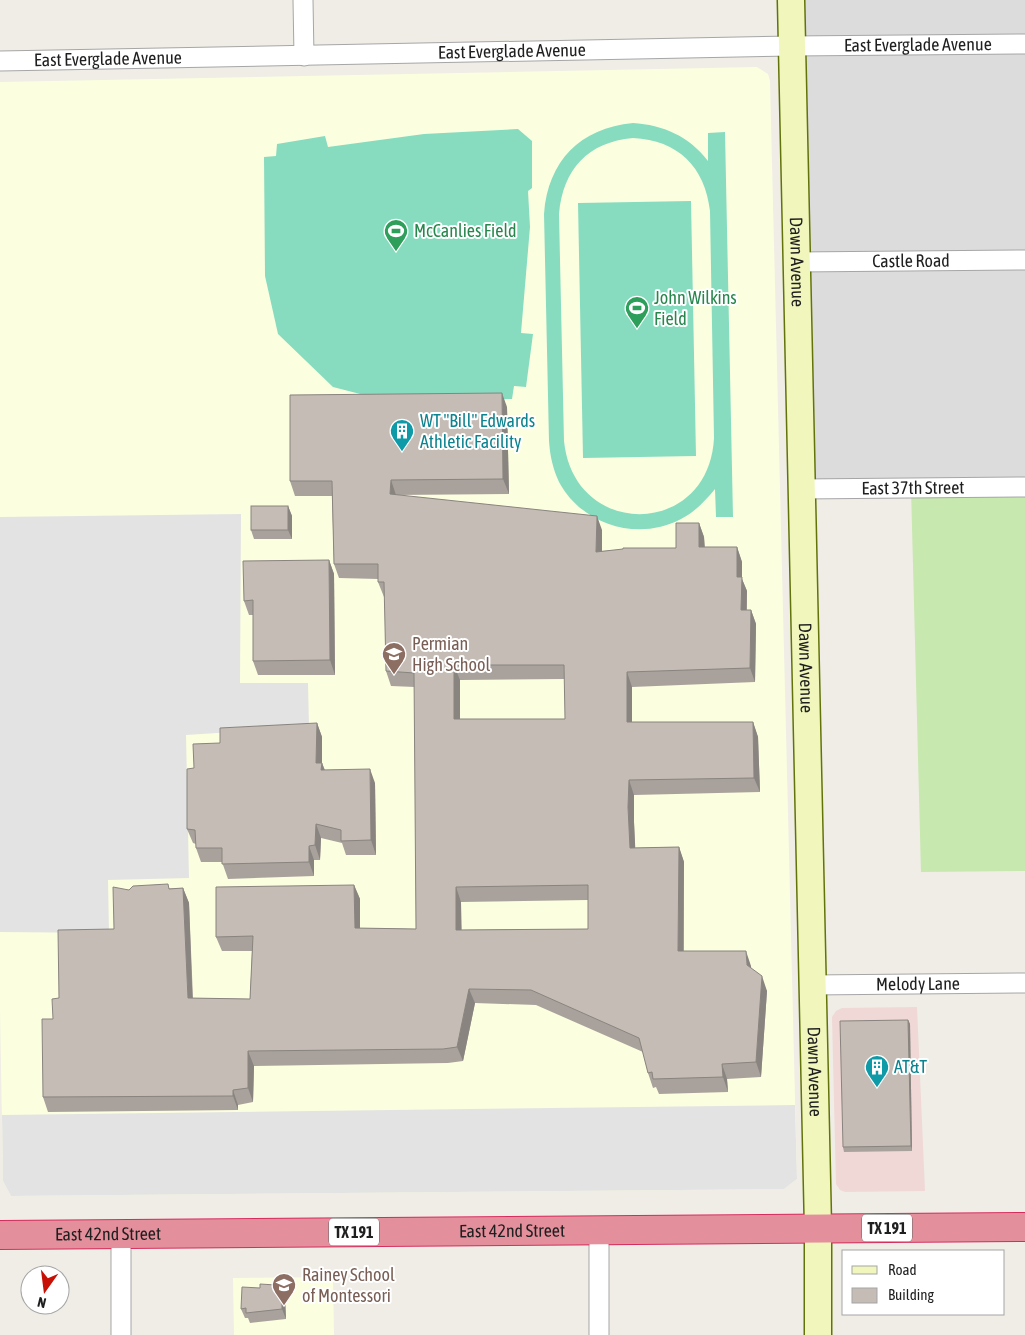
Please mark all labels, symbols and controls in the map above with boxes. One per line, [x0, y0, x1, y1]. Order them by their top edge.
street label: East Everglade Avenue [844, 33, 992, 56]
street label: East Everglade Avenue [438, 39, 586, 63]
street label: East Everglade Avenue [34, 47, 182, 70]
street label: Dawn Avenue [786, 217, 809, 307]
sports icon: McCanlies Field [383, 218, 409, 252]
place label: McCanlies Field [414, 220, 517, 241]
street label: Castle Road [872, 250, 950, 271]
place label: John Wilkins Field [654, 287, 737, 329]
sports icon: John Wilkins Field [624, 295, 650, 329]
place label: WT "Bill" Edwards Athletic Facility [420, 410, 535, 452]
building icon: WT "Bill" Edwards Athletic Facility [389, 418, 415, 452]
street label: East 37th Street [861, 477, 965, 498]
street label: Dawn Avenue [795, 622, 818, 713]
place label: Permian High School [412, 633, 490, 675]
school or university icon: Permian High School [381, 641, 407, 675]
street label: Melody Lane [876, 973, 960, 994]
street label: Dawn Avenue [804, 1026, 827, 1117]
building icon: AT&T [864, 1054, 890, 1088]
place label: AT&T [894, 1056, 927, 1077]
road number: TX 191 [862, 1214, 912, 1242]
road number: TX 191 [329, 1218, 379, 1246]
street label: East 42nd Street [459, 1220, 565, 1241]
street label: East 42nd Street [55, 1223, 161, 1245]
legend [842, 1250, 1005, 1315]
text: Road [888, 1261, 917, 1278]
place label: Rainey School of Montessori [302, 1264, 395, 1306]
north arrow [20, 1265, 70, 1315]
school or university icon: Rainey School of Montessori [271, 1272, 297, 1306]
text: Building [888, 1286, 934, 1303]
text: N [36, 1294, 48, 1311]

